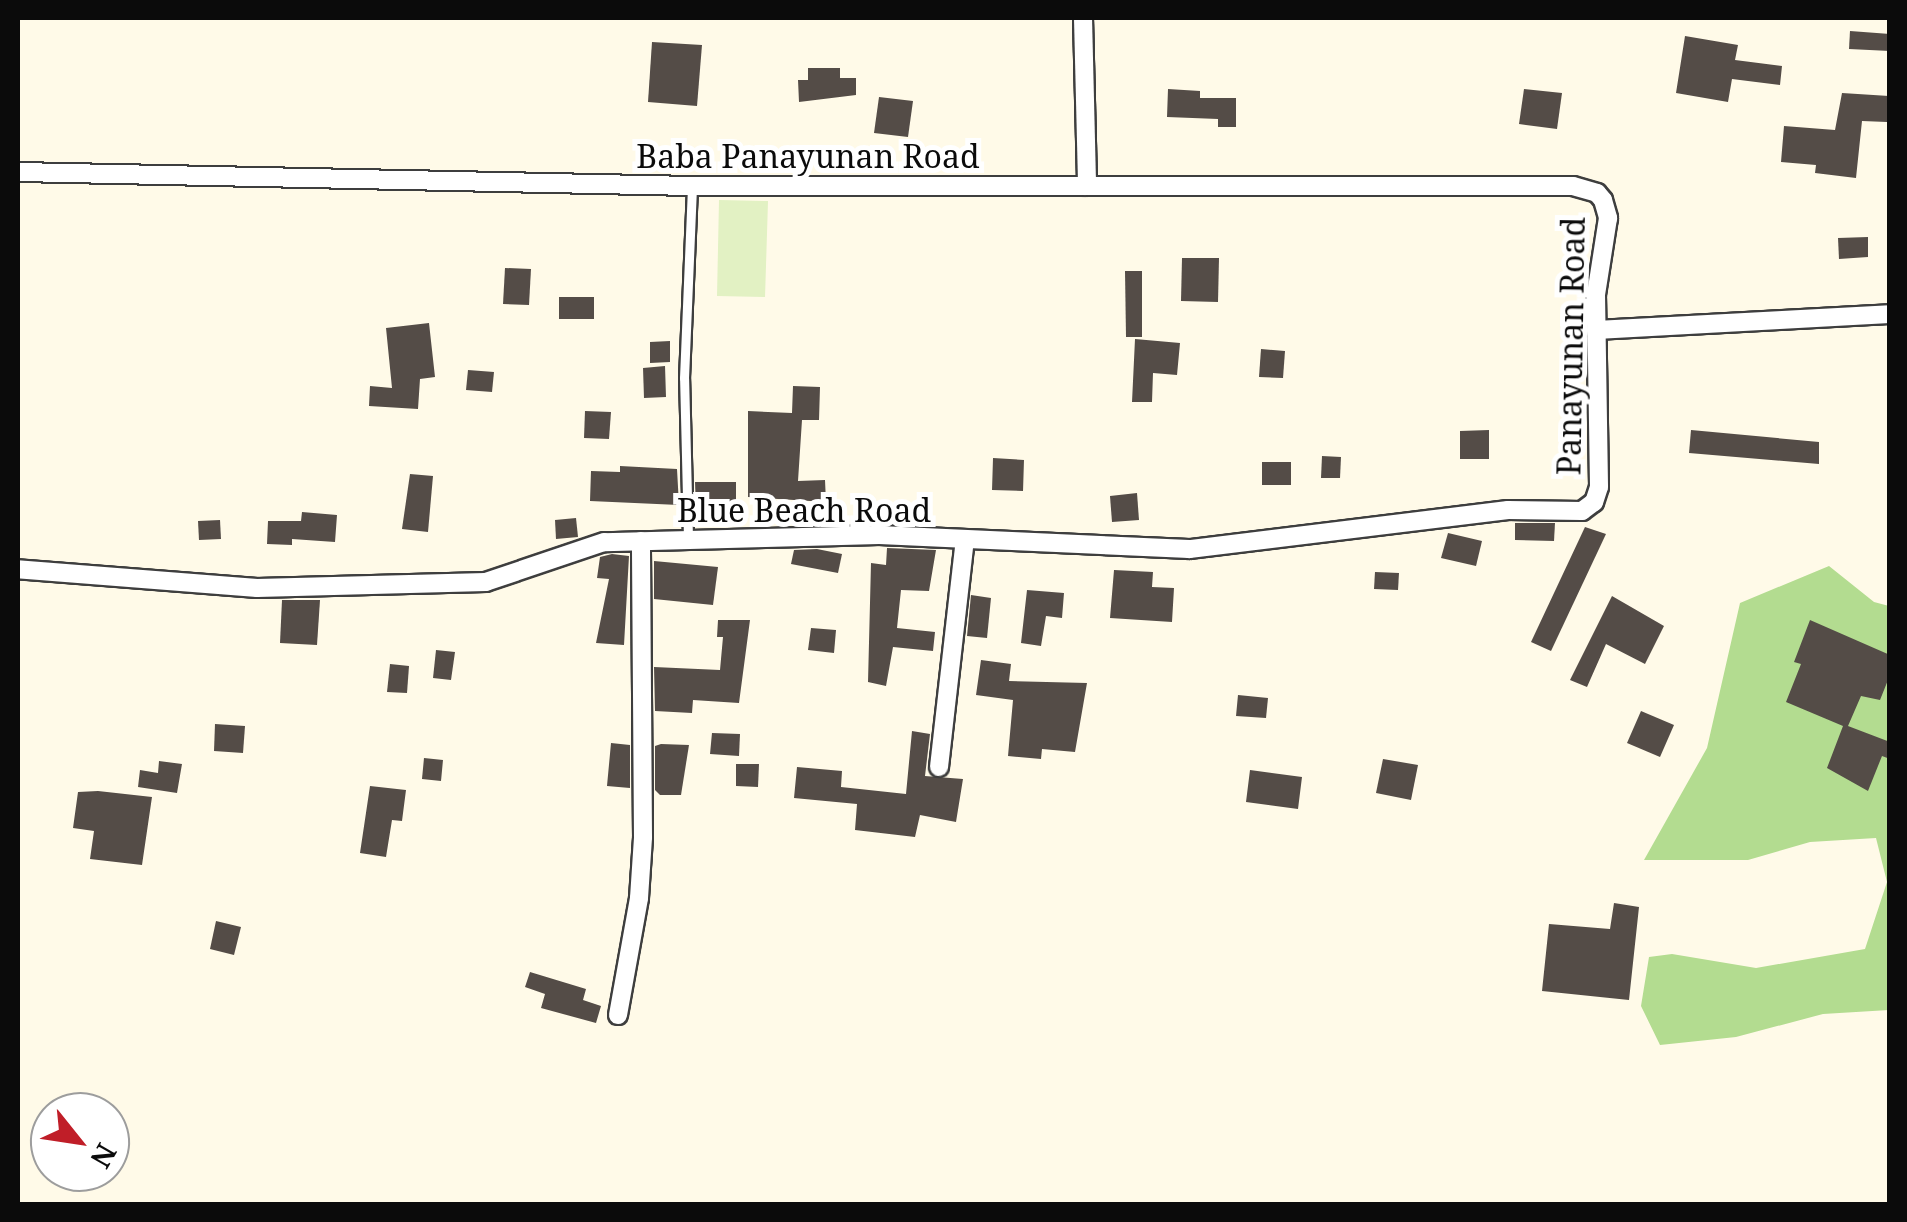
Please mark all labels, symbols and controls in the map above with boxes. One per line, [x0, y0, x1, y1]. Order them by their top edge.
street label: Baba Panayunan Road [636, 137, 980, 175]
street label: Panayunan Road [1550, 216, 1592, 476]
street label: Blue Beach Road [677, 491, 931, 529]
north arrow [30, 1092, 130, 1192]
text: N [82, 1137, 126, 1175]

